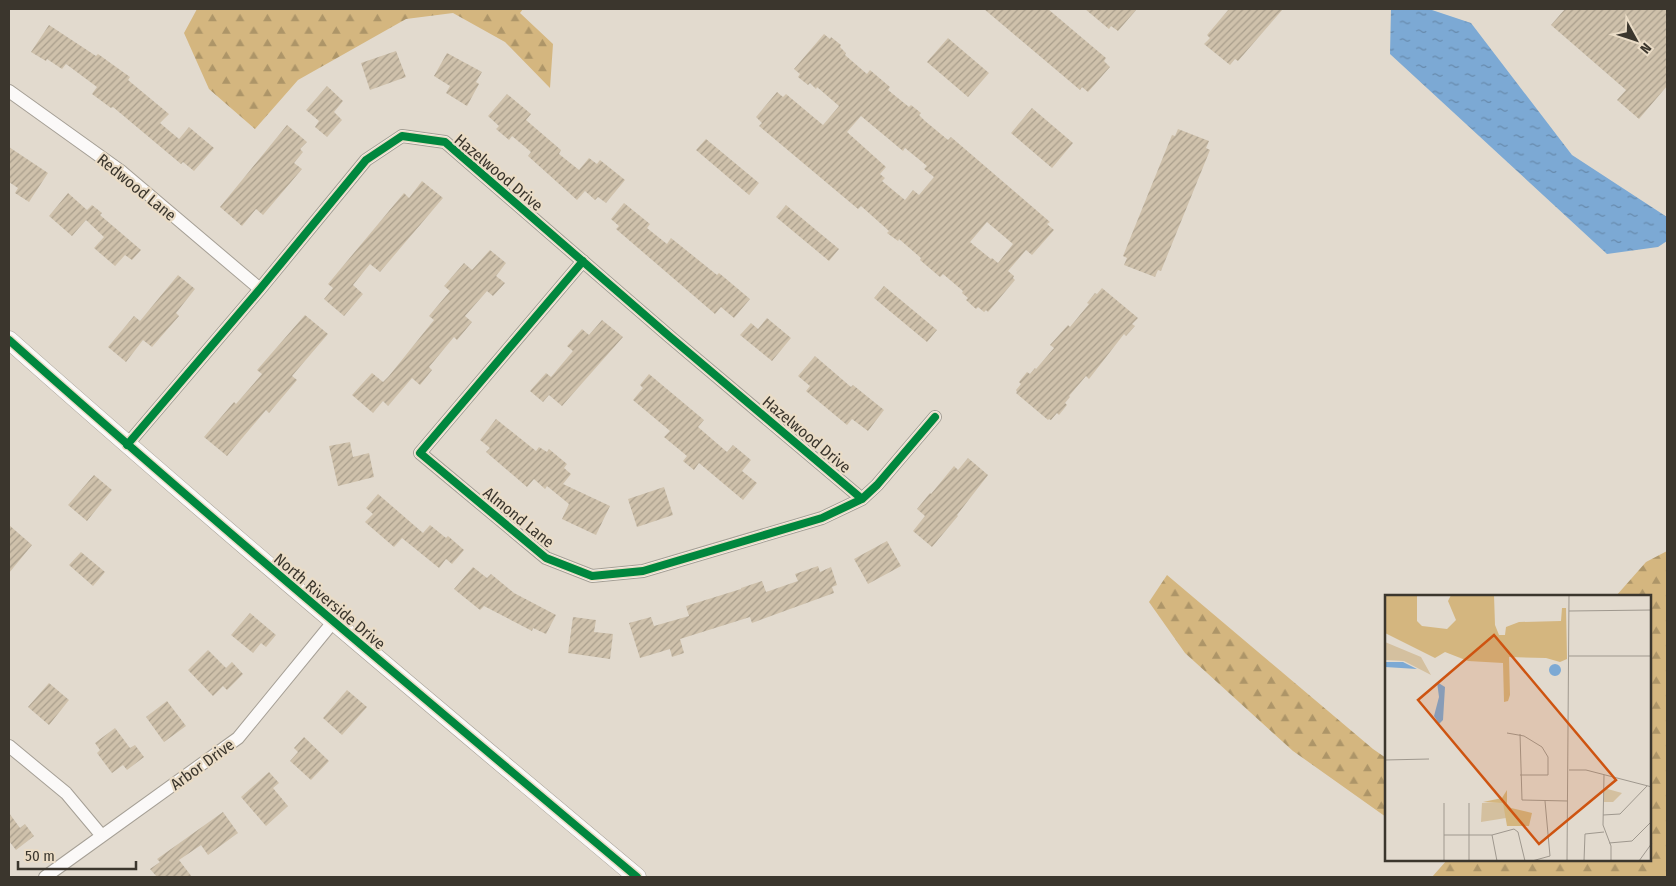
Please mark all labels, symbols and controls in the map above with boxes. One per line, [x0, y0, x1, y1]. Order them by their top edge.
north arrow [1611, 15, 1661, 65]
text: N [1636, 39, 1655, 57]
street label: Hazelwood Drive [451, 130, 547, 215]
street label: Redwood Lane [93, 150, 180, 225]
street label: Hazelwood Drive [759, 392, 855, 477]
street label: Almond Lane [480, 483, 558, 552]
street label: North Riverside Drive [270, 549, 389, 653]
inset map [1385, 595, 1651, 861]
street label: Arbor Drive [167, 735, 238, 794]
scale bar [18, 838, 135, 870]
text: 50 m [25, 847, 55, 865]

